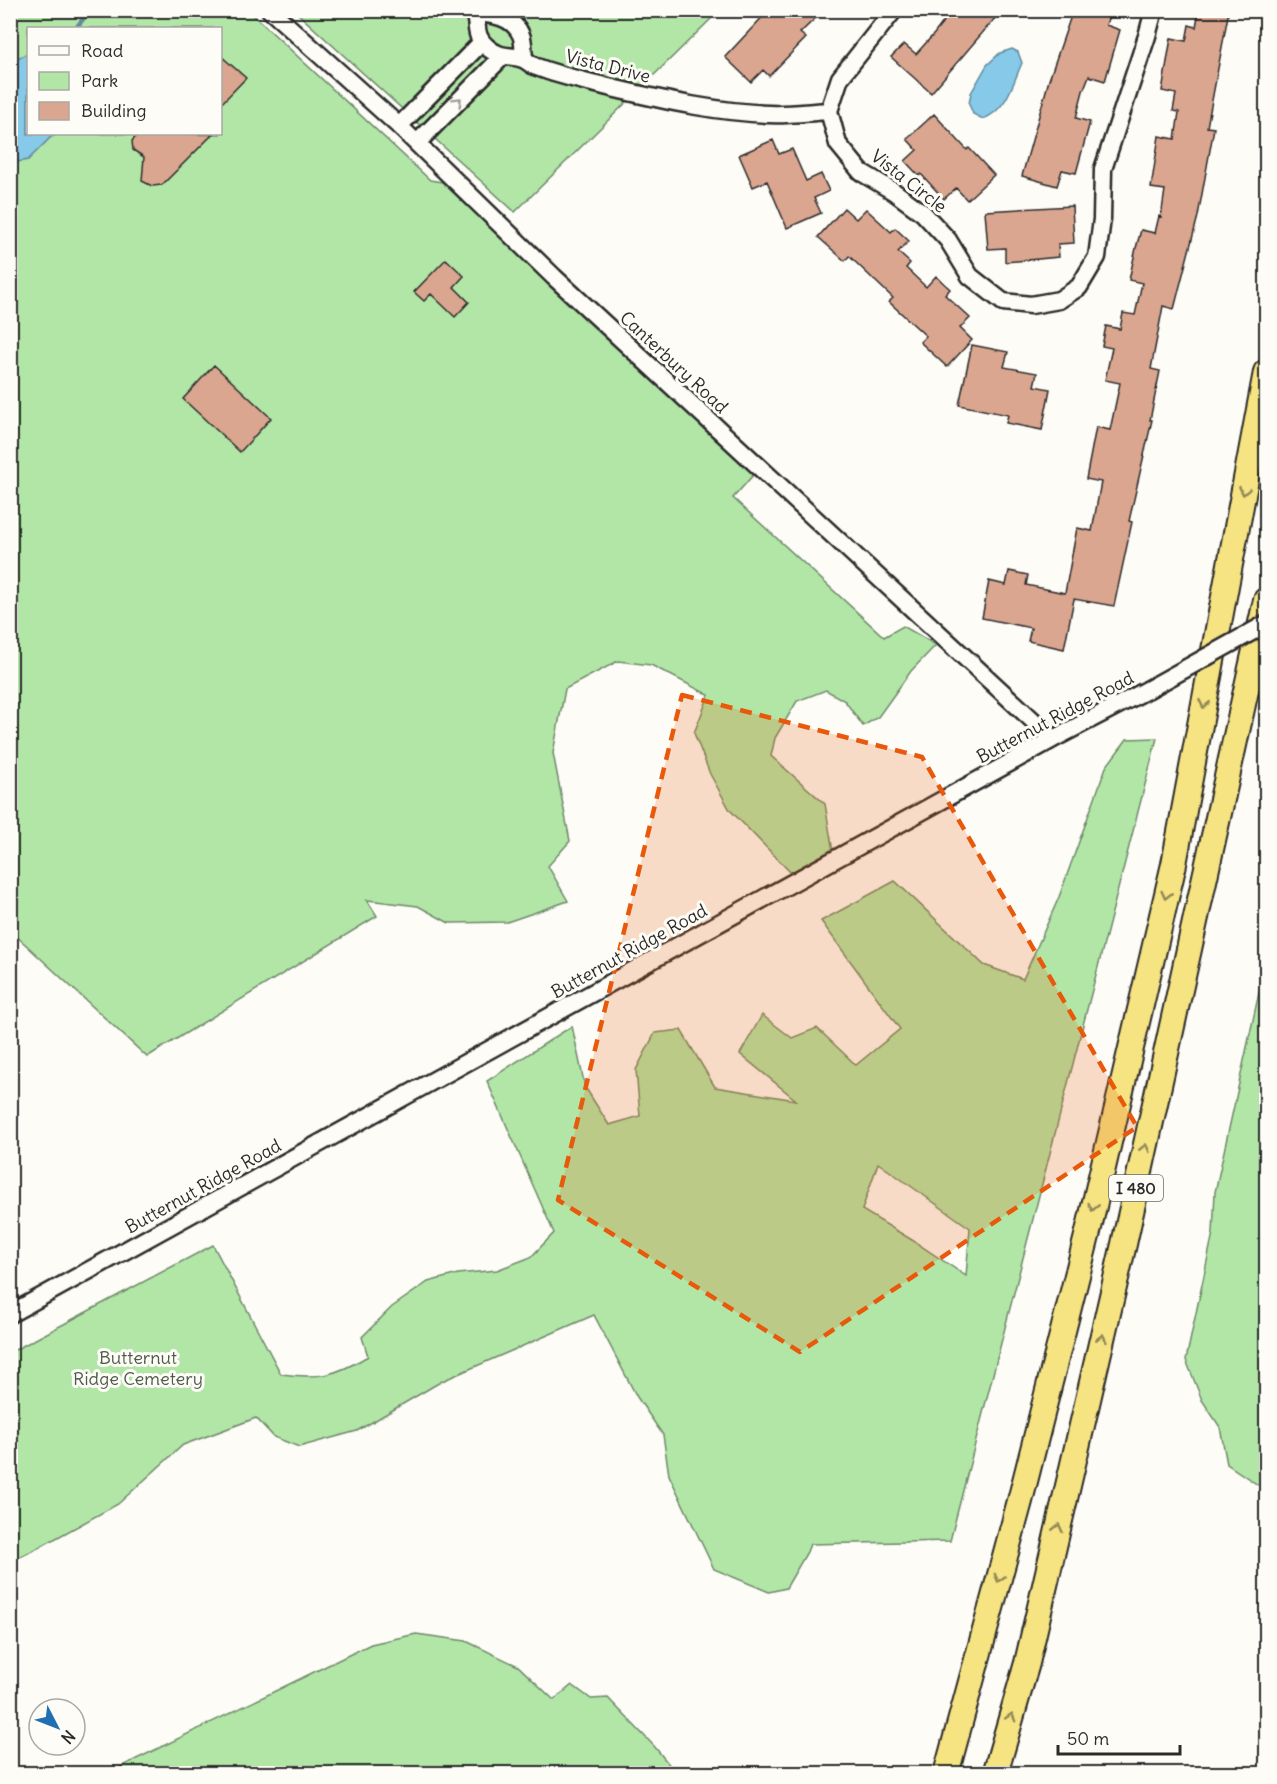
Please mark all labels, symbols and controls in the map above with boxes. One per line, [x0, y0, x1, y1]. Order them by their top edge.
legend [27, 27, 222, 135]
text: Road [81, 39, 124, 62]
street label: Vista Drive [563, 44, 653, 88]
text: Park [81, 69, 118, 92]
one-way arrow [451, 98, 462, 108]
text: Building [81, 99, 146, 122]
street label: Vista Circle [866, 144, 952, 218]
street label: Canterbury Road [615, 306, 733, 418]
one-way arrow [1238, 486, 1251, 496]
street label: Butternut Ridge Road [972, 666, 1138, 768]
one-way arrow [1198, 698, 1211, 708]
one-way arrow [1161, 890, 1174, 900]
street label: Butternut Ridge Road [547, 898, 711, 1003]
street label: Butternut Ridge Road [121, 1133, 285, 1238]
one-way arrow [1138, 1143, 1151, 1153]
road number: I 480 [1109, 1175, 1163, 1201]
one-way arrow [1088, 1202, 1101, 1212]
one-way arrow [1095, 1333, 1108, 1343]
park label: Butternut Ridge Cemetery [73, 1346, 203, 1390]
one-way arrow [1051, 1523, 1064, 1533]
one-way arrow [994, 1572, 1006, 1583]
north arrow [27, 1697, 87, 1757]
one-way arrow [1004, 1712, 1016, 1723]
scale bar [1058, 1718, 1180, 1756]
text: N [57, 1726, 79, 1748]
text: 50 m [1067, 1727, 1109, 1750]

